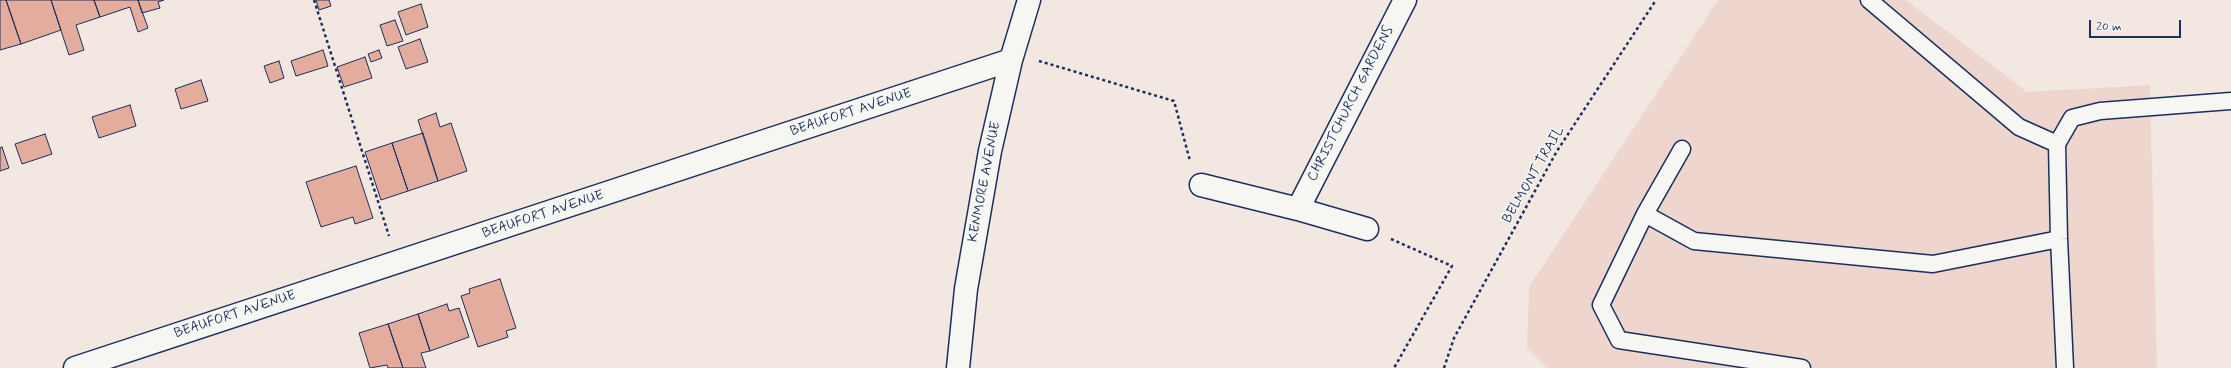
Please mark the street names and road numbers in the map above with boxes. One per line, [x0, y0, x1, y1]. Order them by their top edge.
street label: CHRISTCHURCH GARDENS [1304, 24, 1398, 184]
street label: BEAUFORT AVENUE [788, 85, 914, 141]
street label: KENMORE AVENUE [965, 120, 1005, 244]
street label: BELMONT TRAIL [1499, 124, 1569, 226]
street label: BEAUFORT AVENUE [480, 187, 606, 243]
street label: BEAUFORT AVENUE [172, 287, 298, 343]

